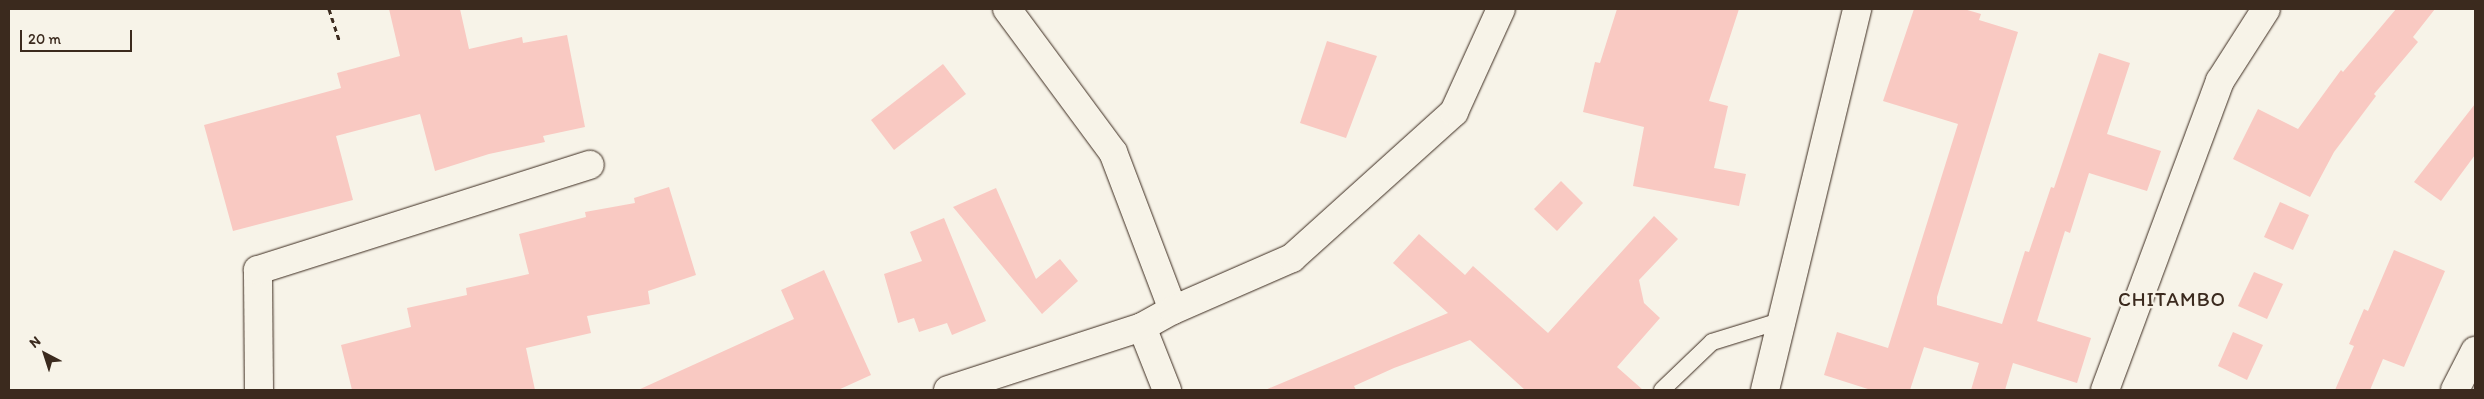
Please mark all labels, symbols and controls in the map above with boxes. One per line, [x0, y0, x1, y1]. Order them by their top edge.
scale bar [22, 20, 135, 52]
text: 20 m [28, 30, 61, 48]
district label: CHITAMBO [2117, 287, 2227, 311]
north arrow [20, 329, 70, 379]
text: N [26, 333, 44, 352]

